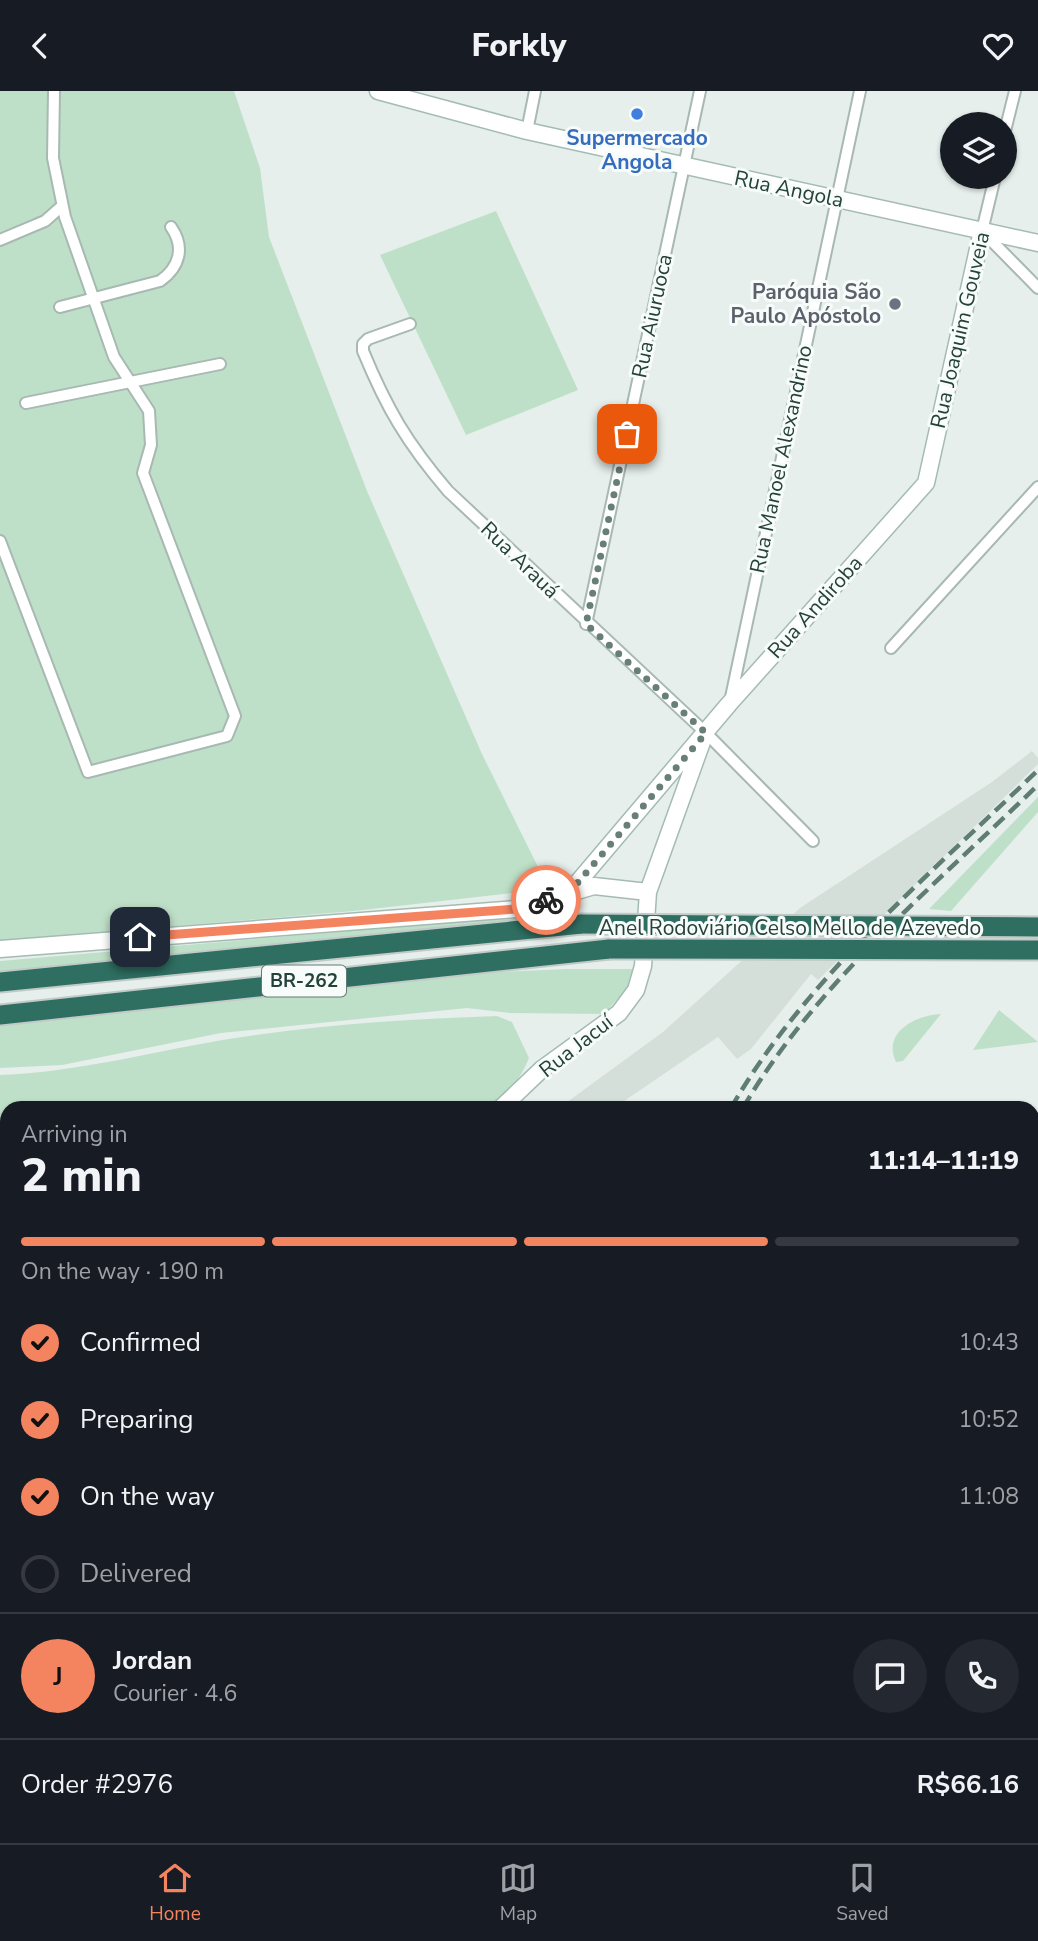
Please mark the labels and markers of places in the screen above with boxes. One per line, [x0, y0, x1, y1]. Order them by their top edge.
marker: Supermercado Angola [629, 106, 645, 122]
place label: Supermercado Angola [566, 124, 708, 176]
place label: Paróquia São Paulo Apóstolo [731, 278, 881, 330]
marker: Paróquia São Paulo Apóstolo [887, 296, 903, 312]
pin [597, 404, 657, 464]
pin [110, 907, 170, 967]

